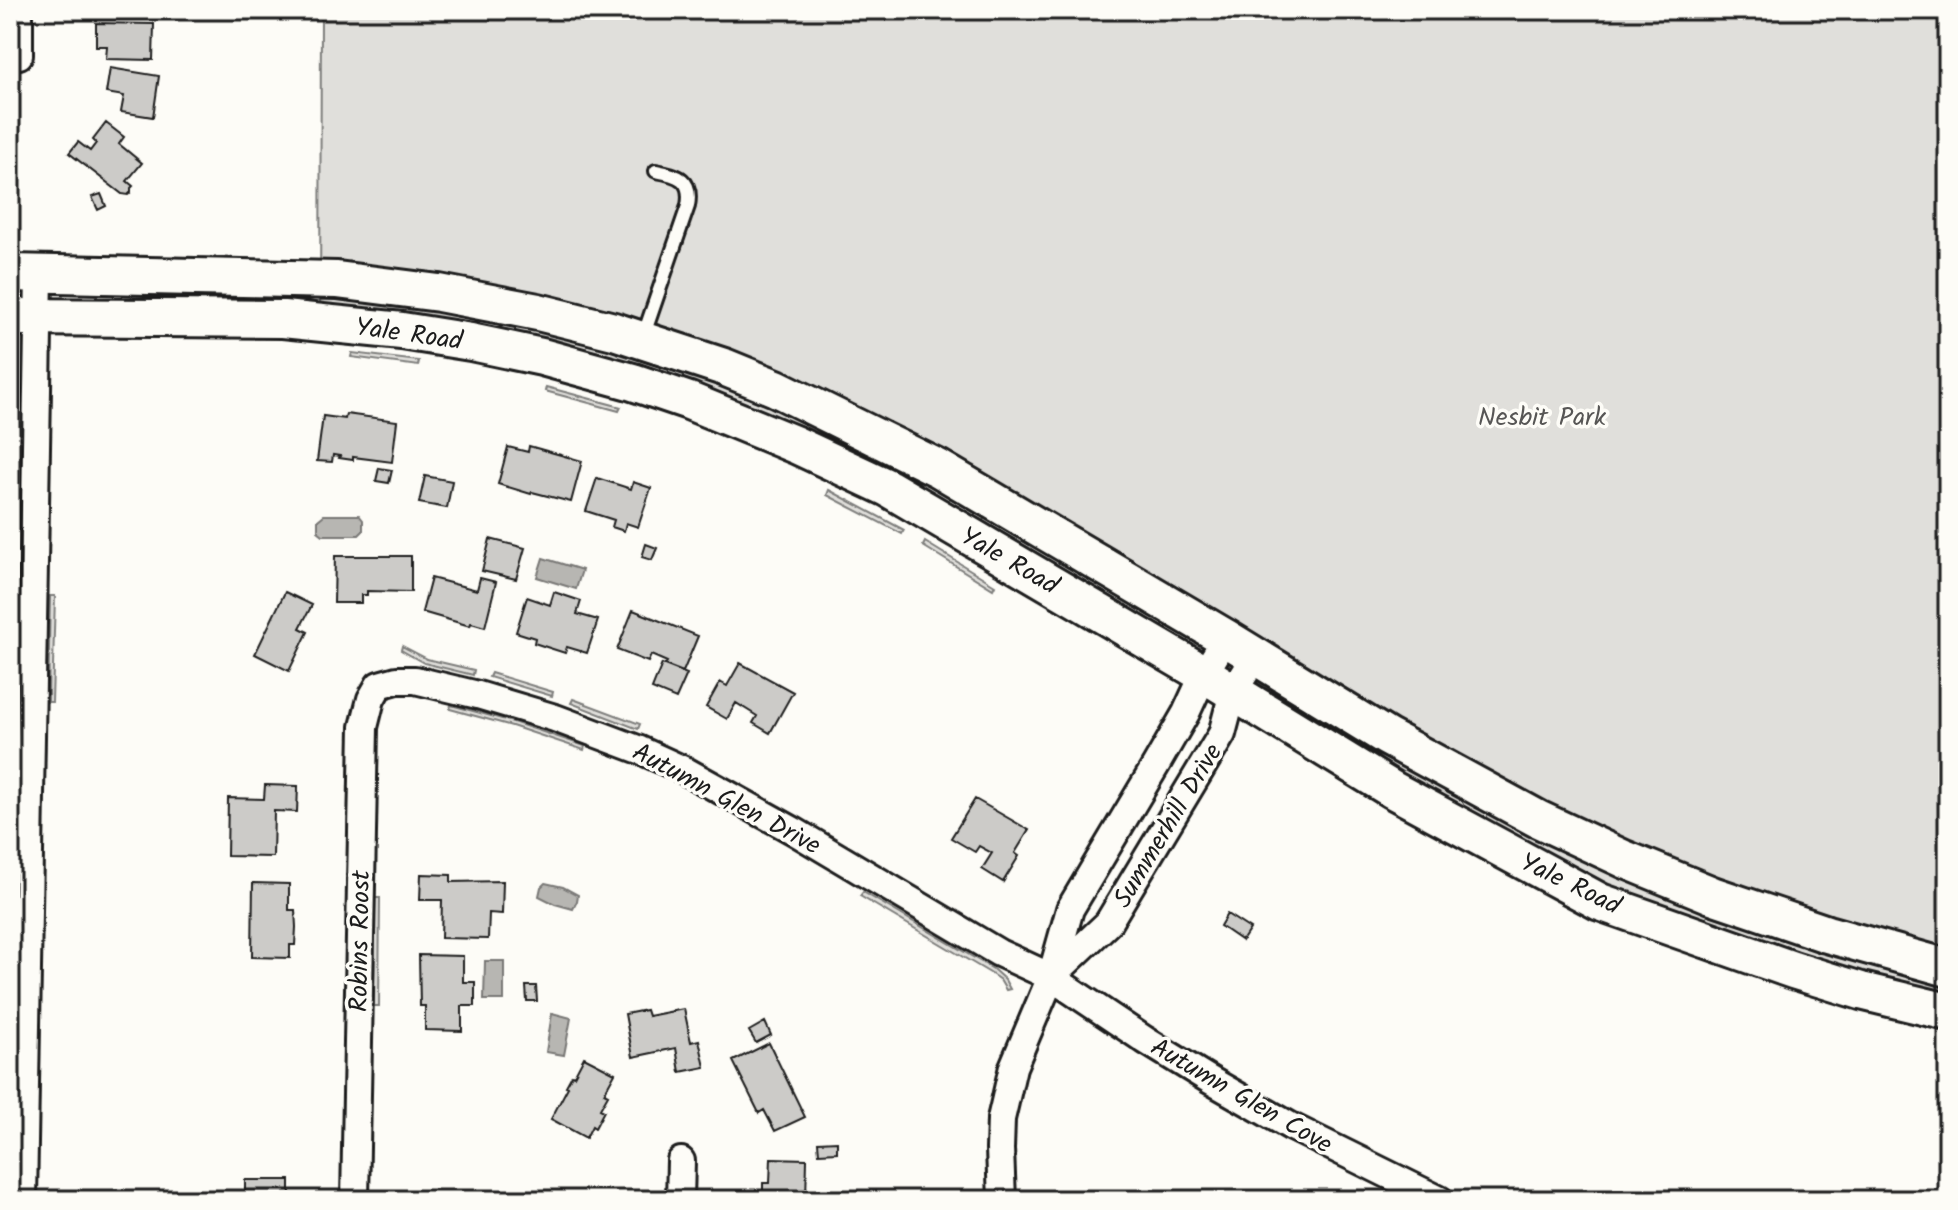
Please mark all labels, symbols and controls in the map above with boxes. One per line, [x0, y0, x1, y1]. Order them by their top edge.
street label: Yale Road [352, 307, 466, 363]
park label: Nesbit Park [1478, 397, 1607, 439]
street label: Yale Road [952, 517, 1067, 607]
street label: Autumn Glen Drive [624, 732, 828, 867]
street label: Summerhill Drive [1103, 735, 1235, 916]
street label: Yale Road [1512, 842, 1629, 928]
street label: Robins Roost [339, 869, 383, 1012]
street label: Autumn Glen Cove [1142, 1028, 1340, 1166]

